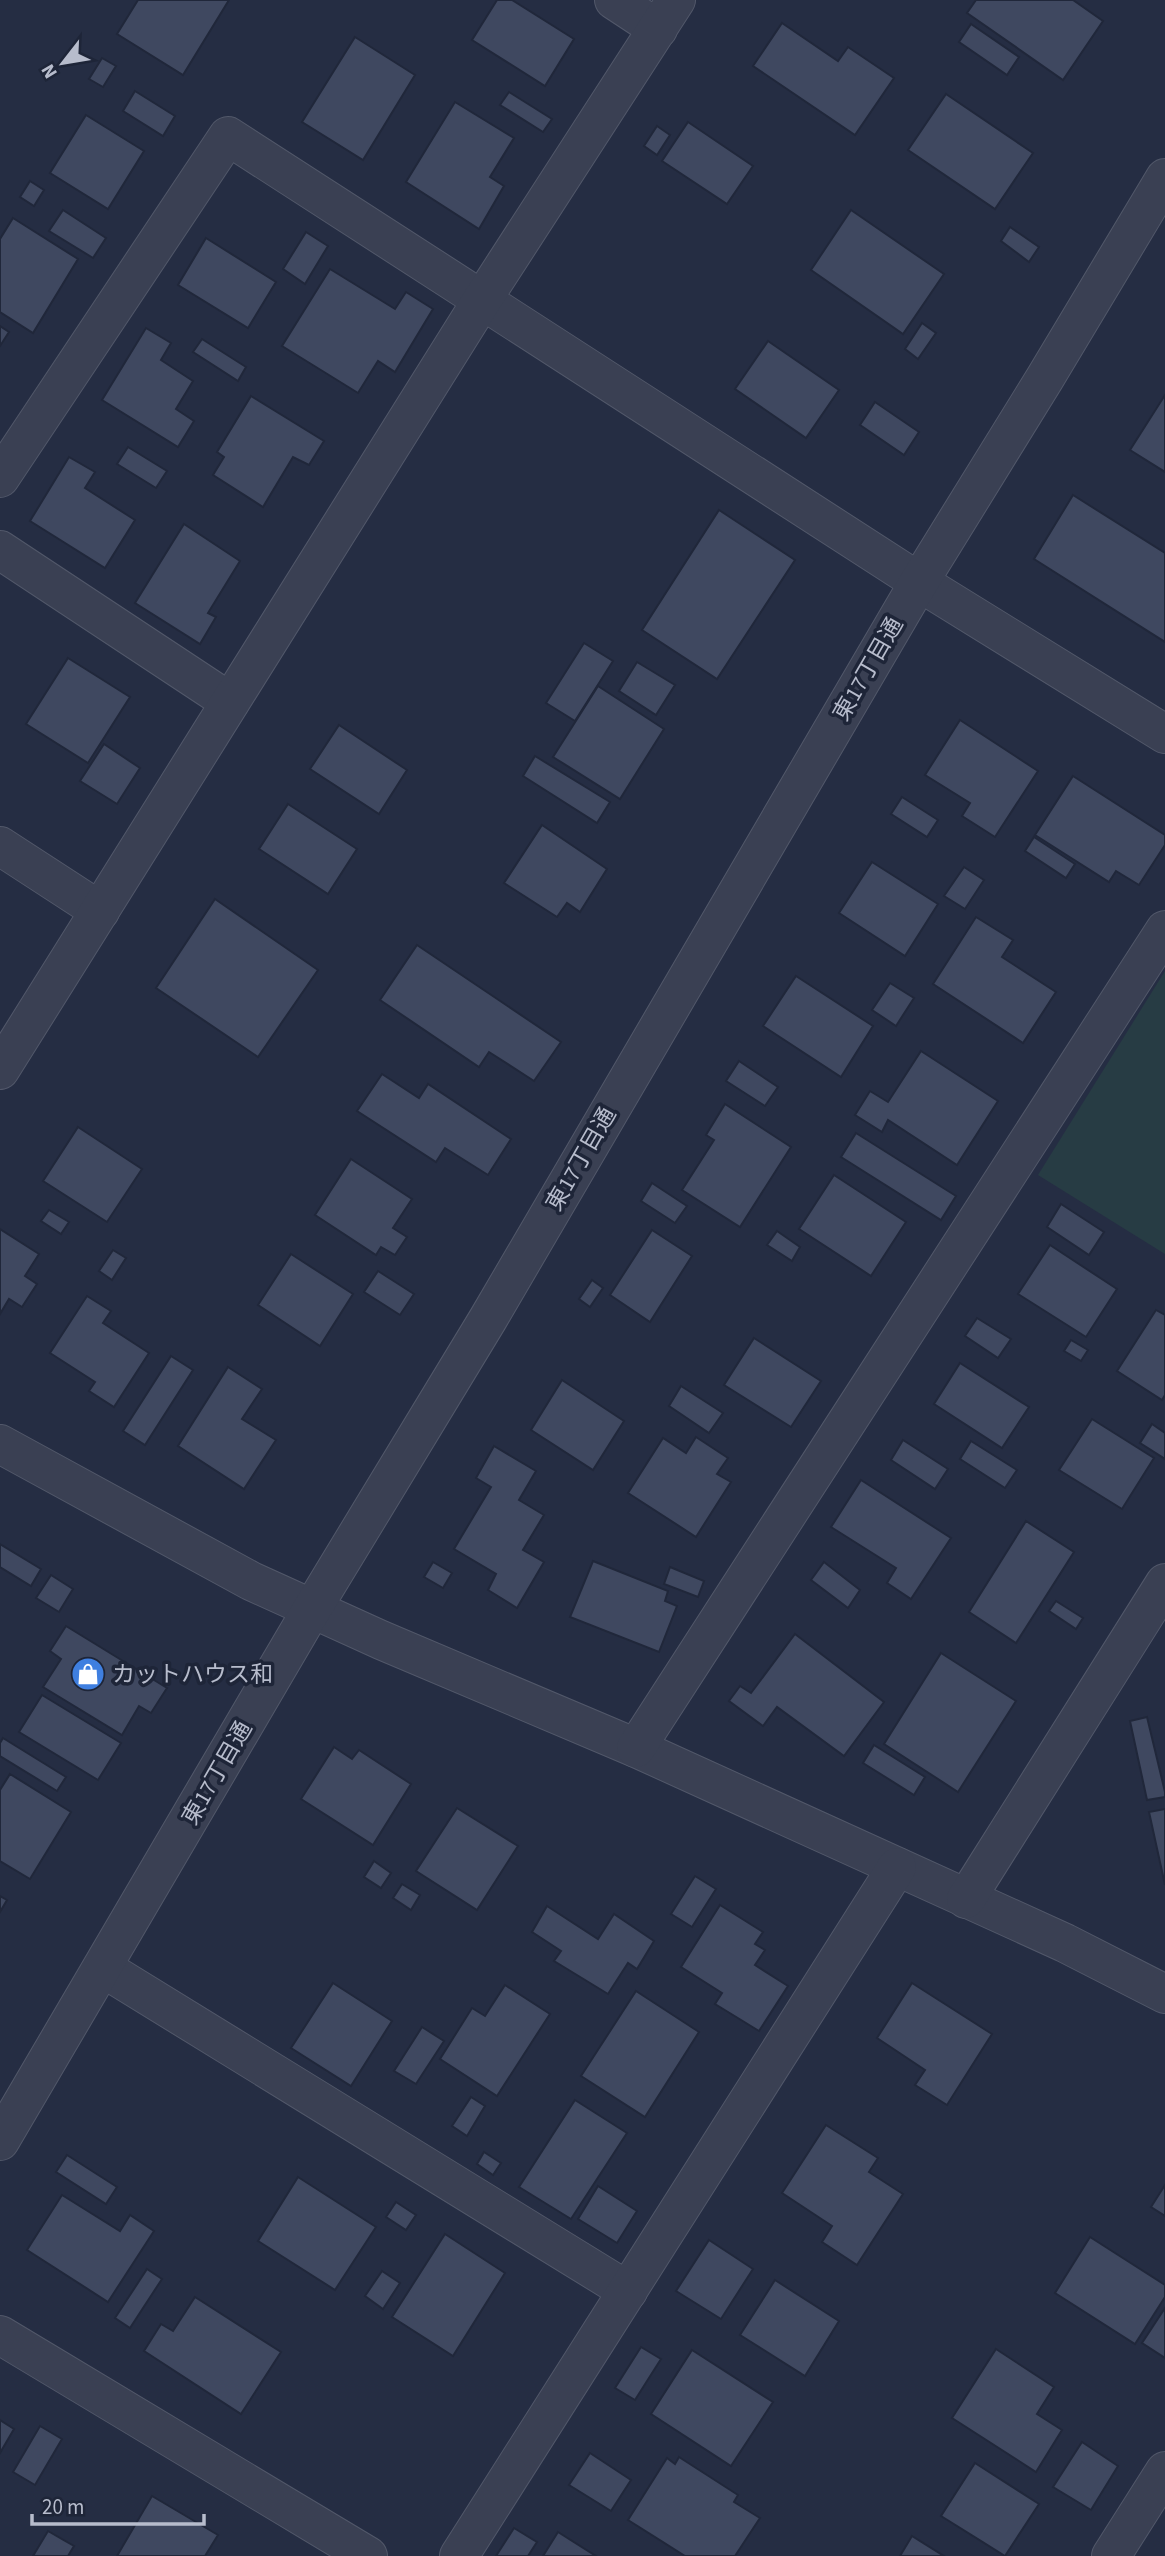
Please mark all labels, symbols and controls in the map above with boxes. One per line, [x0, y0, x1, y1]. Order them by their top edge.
north arrow [28, 28, 98, 98]
text: N [35, 59, 65, 83]
street label: 東17丁目通 [825, 611, 911, 727]
street label: 東17丁目通 [538, 1101, 624, 1217]
shop icon: カットハウス和 [69, 1655, 107, 1693]
place label: カットハウス和 [112, 1658, 273, 1691]
street label: 東17丁目通 [174, 1715, 260, 1831]
scale bar [32, 2482, 203, 2526]
text: 20 m [42, 2492, 84, 2522]

